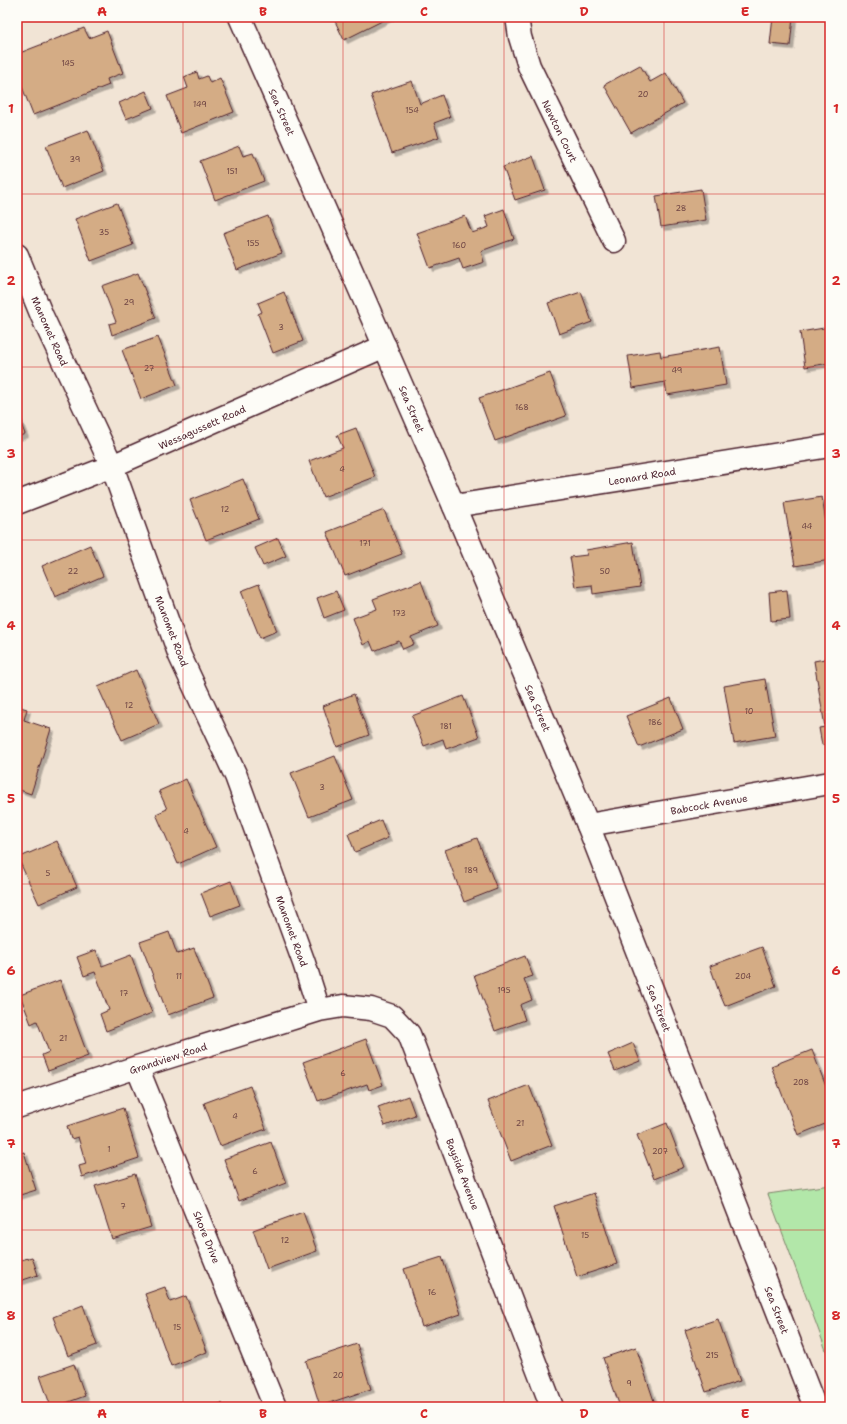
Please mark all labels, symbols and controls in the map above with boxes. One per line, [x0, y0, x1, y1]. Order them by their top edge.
text: A [97, 3, 107, 20]
text: B [259, 3, 267, 20]
text: C [420, 3, 428, 20]
text: D [579, 3, 589, 20]
text: E [741, 3, 750, 20]
house number: 145 [61, 58, 75, 69]
street label: Sea Street [265, 87, 298, 138]
house number: 20 [638, 89, 648, 100]
street label: Newton Court [539, 98, 580, 165]
house number: 149 [193, 99, 207, 110]
text: 1 [8, 100, 14, 117]
text: 1 [833, 100, 839, 117]
house number: 154 [405, 105, 419, 116]
house number: 39 [70, 154, 80, 165]
house number: 151 [226, 166, 238, 177]
house number: 28 [676, 203, 686, 214]
house number: 35 [99, 227, 109, 238]
house number: 155 [247, 238, 259, 249]
house number: 160 [452, 240, 466, 251]
text: 2 [6, 272, 16, 289]
text: 2 [831, 272, 841, 289]
street label: Manomet Road [28, 294, 71, 369]
house number: 29 [124, 297, 134, 308]
house number: 3 [278, 322, 284, 333]
house number: 27 [144, 363, 155, 374]
house number: 49 [672, 365, 682, 376]
street label: Sea Street [396, 384, 427, 435]
street label: Wessagussett Road [157, 402, 248, 453]
house number: 168 [515, 402, 529, 413]
text: 3 [6, 445, 16, 462]
text: 3 [831, 445, 841, 462]
house number: 4 [339, 464, 345, 475]
street label: Leonard Road [607, 465, 677, 488]
house number: 12 [221, 504, 230, 515]
house number: 44 [802, 521, 813, 532]
house number: 171 [359, 538, 371, 549]
house number: 22 [68, 566, 79, 577]
house number: 50 [600, 566, 610, 577]
street label: Manomet Road [152, 594, 191, 669]
house number: 173 [392, 608, 406, 619]
text: 4 [6, 617, 16, 634]
text: 4 [831, 617, 841, 634]
street label: Sea Street [522, 683, 553, 734]
house number: 12 [125, 700, 134, 711]
house number: 10 [745, 706, 753, 717]
house number: 186 [648, 717, 662, 728]
house number: 181 [440, 721, 452, 732]
house number: 3 [319, 782, 325, 793]
text: 5 [7, 790, 15, 807]
text: 5 [832, 790, 840, 807]
street label: Babcock Avenue [670, 791, 749, 818]
house number: 4 [183, 826, 189, 837]
house number: 189 [464, 865, 478, 876]
house number: 5 [46, 868, 51, 879]
street label: Manomet Road [273, 894, 311, 969]
text: 6 [6, 962, 16, 979]
text: 6 [831, 962, 841, 979]
house number: 11 [176, 971, 182, 982]
house number: 204 [735, 971, 752, 982]
street label: Sea Street [644, 983, 674, 1034]
house number: 195 [497, 985, 511, 996]
house number: 17 [120, 988, 129, 999]
house number: 21 [59, 1033, 67, 1044]
street label: Grandview Road [128, 1040, 209, 1077]
house number: 6 [340, 1068, 346, 1079]
house number: 208 [793, 1077, 809, 1088]
house number: 4 [232, 1111, 238, 1122]
house number: 21 [516, 1118, 524, 1129]
text: 7 [6, 1135, 16, 1152]
text: 7 [831, 1135, 841, 1152]
street label: Bayside Avenue [443, 1137, 482, 1212]
house number: 1 [107, 1144, 111, 1155]
house number: 207 [652, 1146, 668, 1157]
house number: 6 [252, 1166, 258, 1177]
house number: 7 [120, 1201, 126, 1212]
street label: Shore Drive [190, 1209, 223, 1266]
house number: 15 [581, 1230, 589, 1241]
house number: 12 [281, 1235, 290, 1246]
street label: Sea Street [762, 1285, 792, 1336]
house number: 16 [428, 1287, 437, 1298]
text: 8 [6, 1307, 16, 1324]
text: 8 [831, 1307, 841, 1324]
house number: 15 [173, 1322, 181, 1333]
house number: 215 [705, 1350, 719, 1361]
house number: 20 [333, 1370, 343, 1381]
house number: 9 [626, 1378, 632, 1389]
text: A [97, 1405, 107, 1422]
text: B [259, 1405, 267, 1422]
text: C [420, 1405, 428, 1422]
text: D [579, 1405, 589, 1422]
text: E [741, 1405, 750, 1422]

